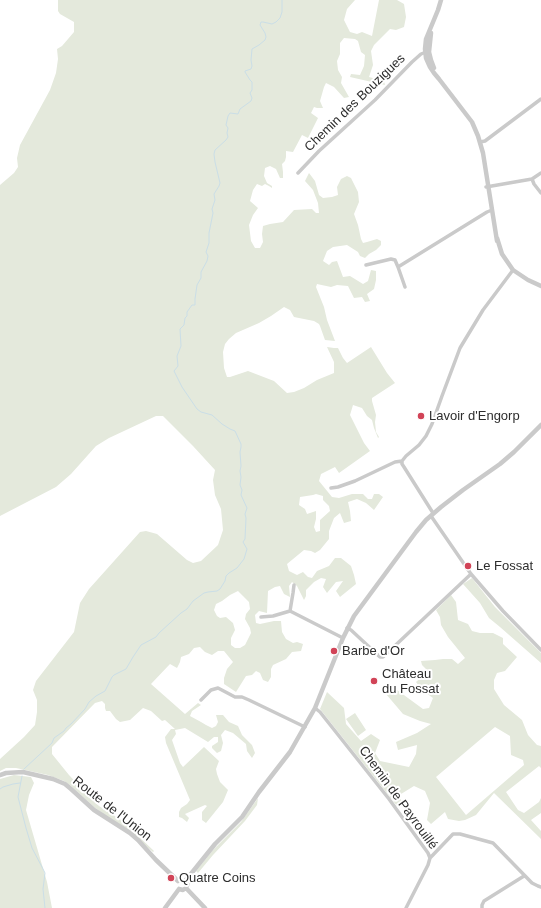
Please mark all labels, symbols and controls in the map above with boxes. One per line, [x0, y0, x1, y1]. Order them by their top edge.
street label: Chemin des Bouzigues [301, 51, 409, 155]
place label: Lavoir d'Engorp [429, 408, 520, 424]
marker: Lavoir d'Engorp [416, 411, 426, 421]
place label: Le Fossat [476, 558, 533, 574]
marker: Le Fossat [463, 561, 473, 571]
place label: Barbe d'Or [342, 643, 404, 659]
marker: Barbe d'Or [329, 646, 339, 656]
place label: Château du Fossat [382, 666, 439, 697]
marker: Château du Fossat [369, 676, 379, 686]
street label: Chemin de Payrouillé [355, 743, 441, 853]
street label: Route de l'Union [69, 773, 155, 845]
place label: Quatre Coins [179, 870, 256, 886]
marker: Quatre Coins [166, 873, 176, 883]

